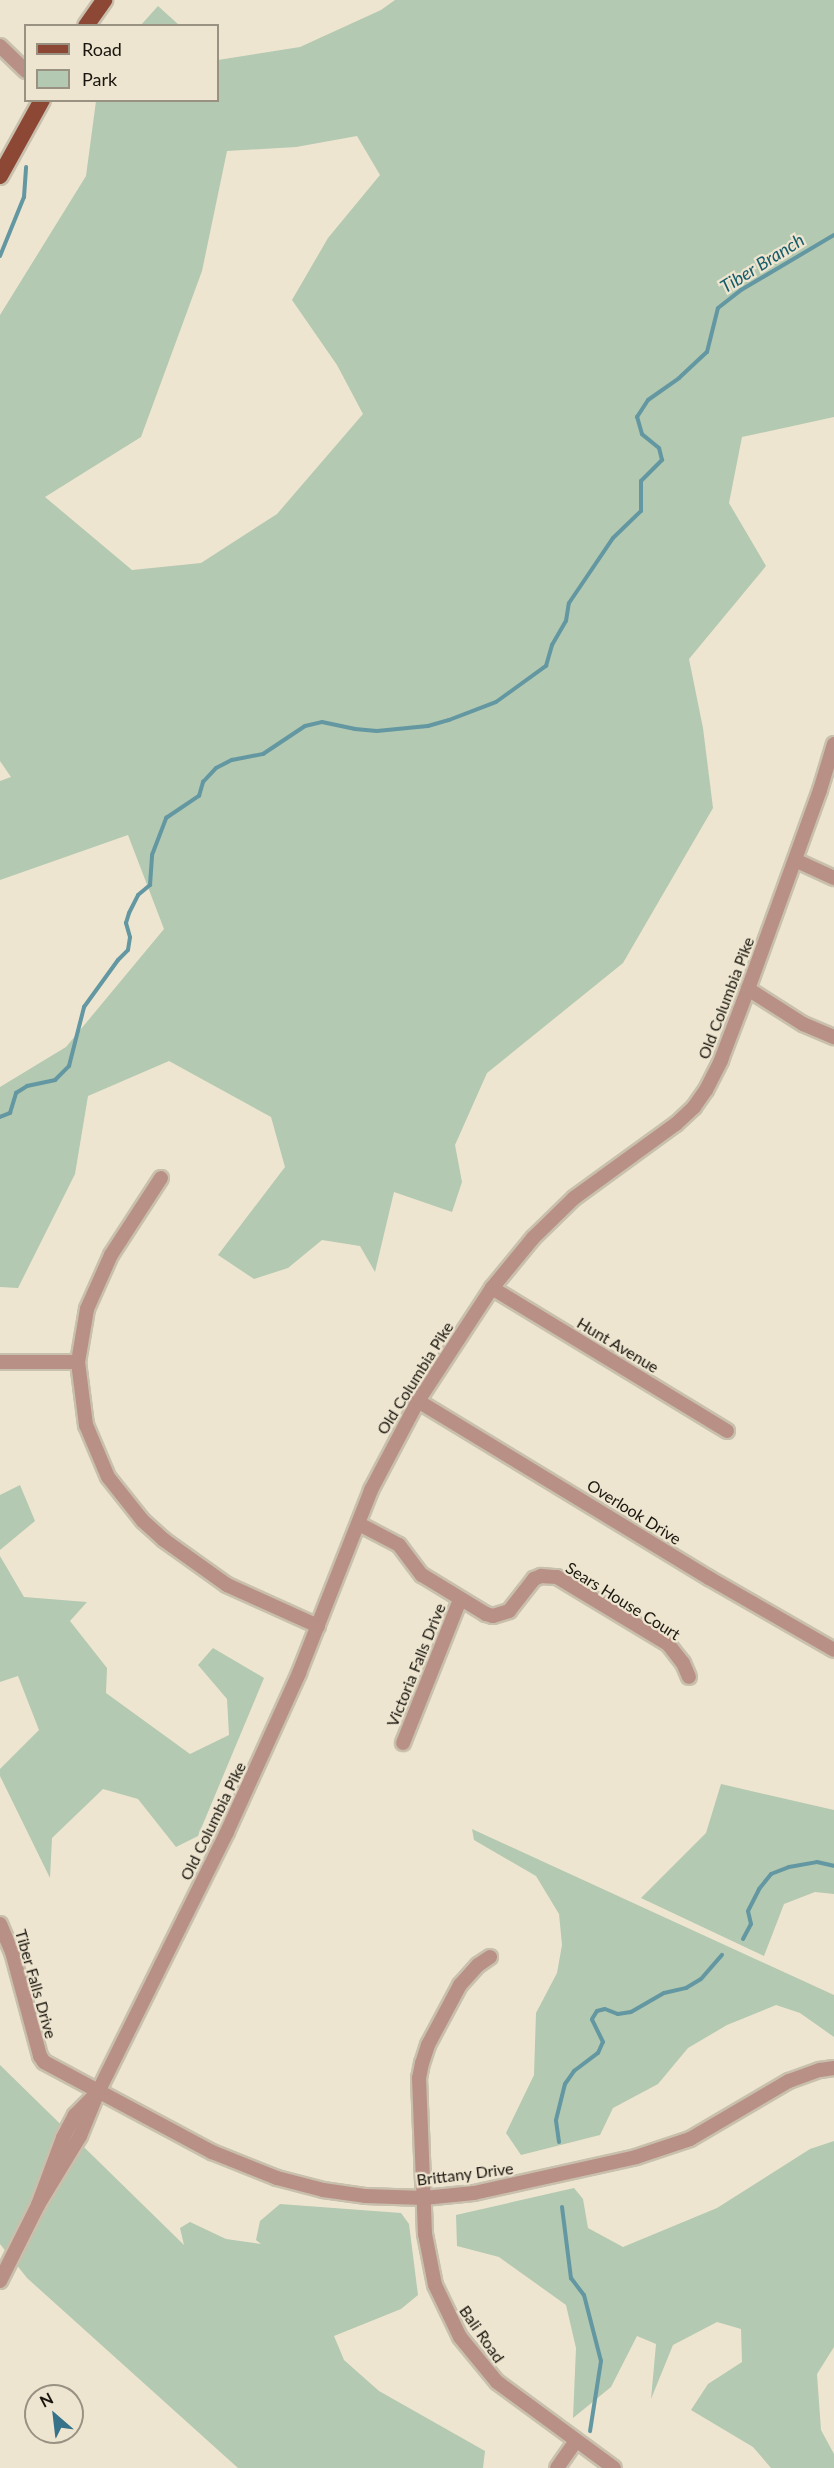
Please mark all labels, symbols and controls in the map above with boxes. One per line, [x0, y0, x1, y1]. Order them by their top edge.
legend [24, 24, 219, 102]
text: Road [82, 38, 122, 60]
text: Park [82, 68, 117, 90]
water label: Tiber Branch [716, 229, 808, 297]
street label: Old Columbia Pike [694, 934, 758, 1062]
street label: Hunt Avenue [573, 1313, 663, 1377]
street label: Old Columbia Pike [373, 1318, 457, 1438]
street label: Overlook Drive [583, 1475, 685, 1549]
street label: Sears House Court [562, 1558, 684, 1644]
street label: Victoria Falls Drive [382, 1600, 450, 1730]
street label: Old Columbia Pike [176, 1759, 250, 1883]
street label: Tiber Falls Drive [11, 1927, 61, 2041]
street label: Brittany Drive [415, 2159, 515, 2189]
street label: Bali Road [455, 2302, 509, 2366]
north arrow [24, 2384, 84, 2444]
text: N [36, 2388, 56, 2411]

